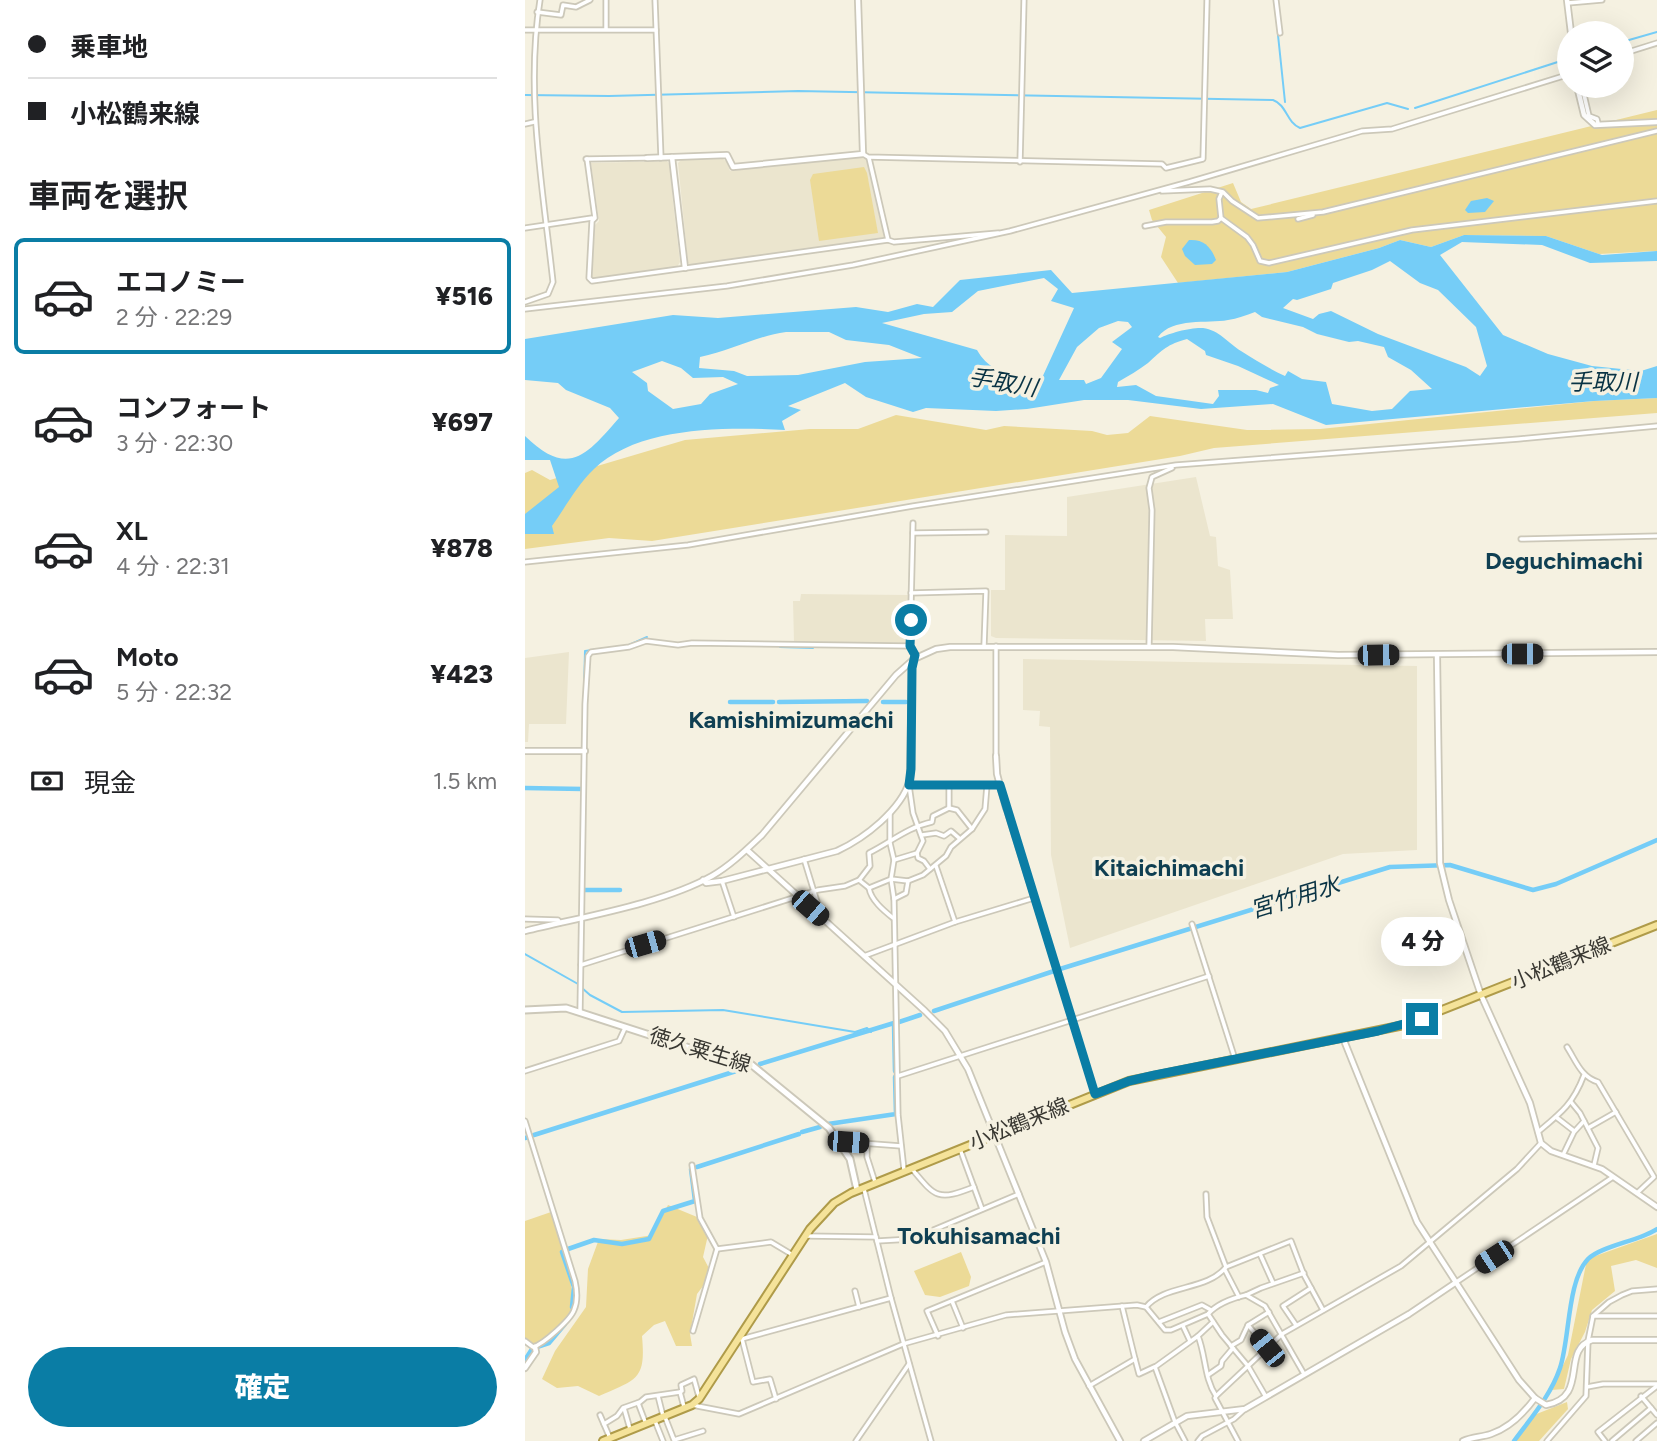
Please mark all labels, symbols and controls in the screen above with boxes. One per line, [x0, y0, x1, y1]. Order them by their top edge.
map controls [1557, 21, 1634, 98]
button: layers [1557, 21, 1634, 98]
text: 乗車地 [70, 31, 148, 63]
text: 小松鶴来線 [70, 98, 200, 130]
text: 車両を選択 [28, 177, 188, 215]
icon: car [32, 265, 95, 328]
text: エコノミー [116, 266, 246, 298]
text: ¥516 [435, 280, 493, 312]
text: 2 分 · 22:29 [116, 303, 232, 331]
water label: 手取川 [967, 362, 1042, 402]
water label: 手取川 [1569, 368, 1641, 396]
icon: car [32, 391, 95, 454]
text: コンフォート [116, 392, 271, 424]
text: ¥697 [432, 406, 493, 438]
text: 3 分 · 22:30 [116, 429, 233, 457]
text: XL [116, 515, 148, 547]
icon: car [32, 517, 95, 580]
text: ¥878 [430, 532, 493, 564]
district label: Deguchimachi [1485, 546, 1643, 575]
text: 4 分 · 22:31 [116, 552, 230, 580]
route start [895, 604, 927, 636]
text: Moto [116, 641, 179, 673]
icon: car [32, 643, 95, 706]
car [1357, 644, 1400, 666]
car [1502, 644, 1544, 665]
text: ¥423 [430, 658, 493, 690]
text: 5 分 · 22:32 [116, 678, 232, 706]
district label: Kamishimizumachi [688, 705, 894, 734]
icon: cash [28, 762, 66, 800]
text: 現金 [84, 767, 136, 799]
text: 1.5 km [433, 767, 497, 795]
district label: Kitaichimachi [1094, 853, 1244, 882]
water label: 宮竹用水 [1247, 869, 1346, 924]
car [788, 886, 833, 930]
callout: 4 分 [1380, 918, 1464, 967]
text: 4 分 [1401, 927, 1445, 955]
car [622, 928, 669, 960]
street label: 小松鶴来線 [1507, 931, 1614, 994]
route end [1406, 1003, 1438, 1035]
street label: 徳久粟生線 [646, 1022, 754, 1077]
street label: 小松鶴来線 [965, 1092, 1072, 1155]
car [827, 1130, 870, 1154]
district label: Tokuhisamachi [897, 1221, 1061, 1250]
car [1471, 1237, 1518, 1277]
car [1246, 1325, 1289, 1371]
button: 確定 [28, 1347, 497, 1427]

